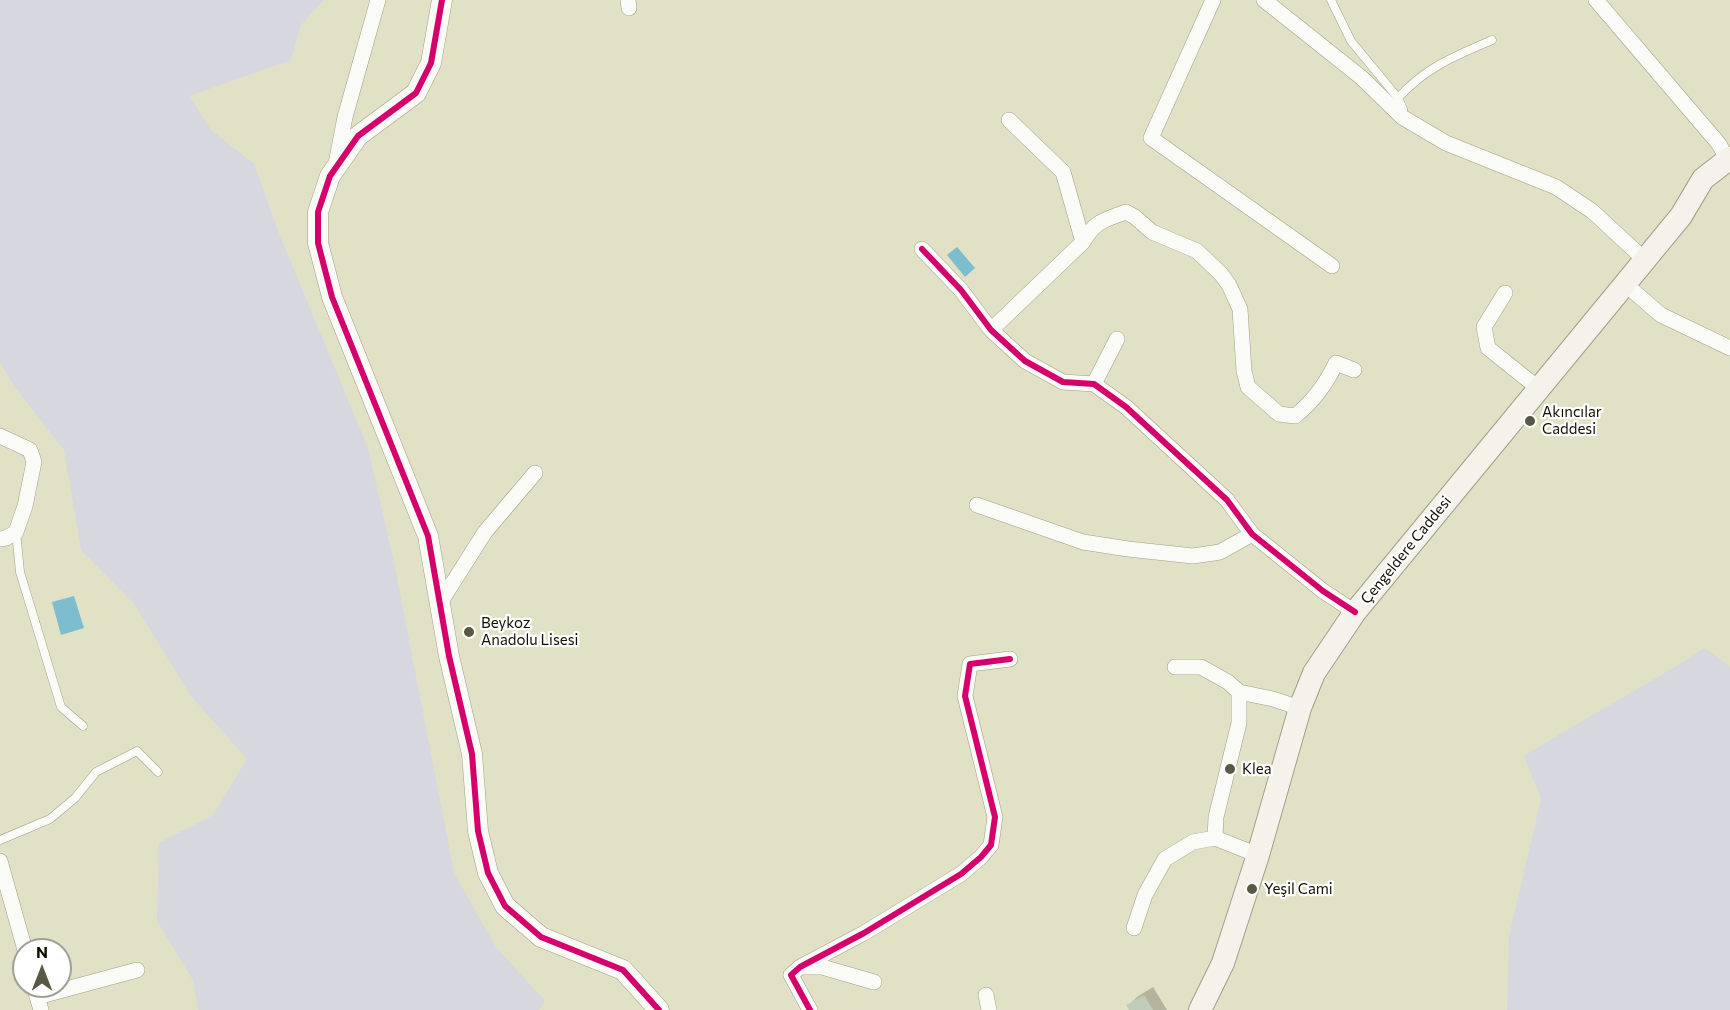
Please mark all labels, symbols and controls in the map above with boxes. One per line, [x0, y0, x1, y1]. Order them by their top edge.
place label: Akıncılar Caddesi [1542, 403, 1602, 438]
marker: Akıncılar Caddesi [1523, 414, 1537, 428]
street label: Çengeldere Caddesi [1357, 492, 1455, 608]
place label: Beykoz Anadolu Lisesi [481, 614, 578, 649]
marker: Beykoz Anadolu Lisesi [462, 625, 476, 639]
place label: Klea [1242, 760, 1272, 778]
marker: Klea [1223, 762, 1237, 776]
place label: Yeşil Cami [1264, 880, 1333, 898]
marker: Yeşil Cami [1245, 882, 1259, 896]
north arrow [12, 938, 72, 998]
text: N [36, 942, 48, 961]

